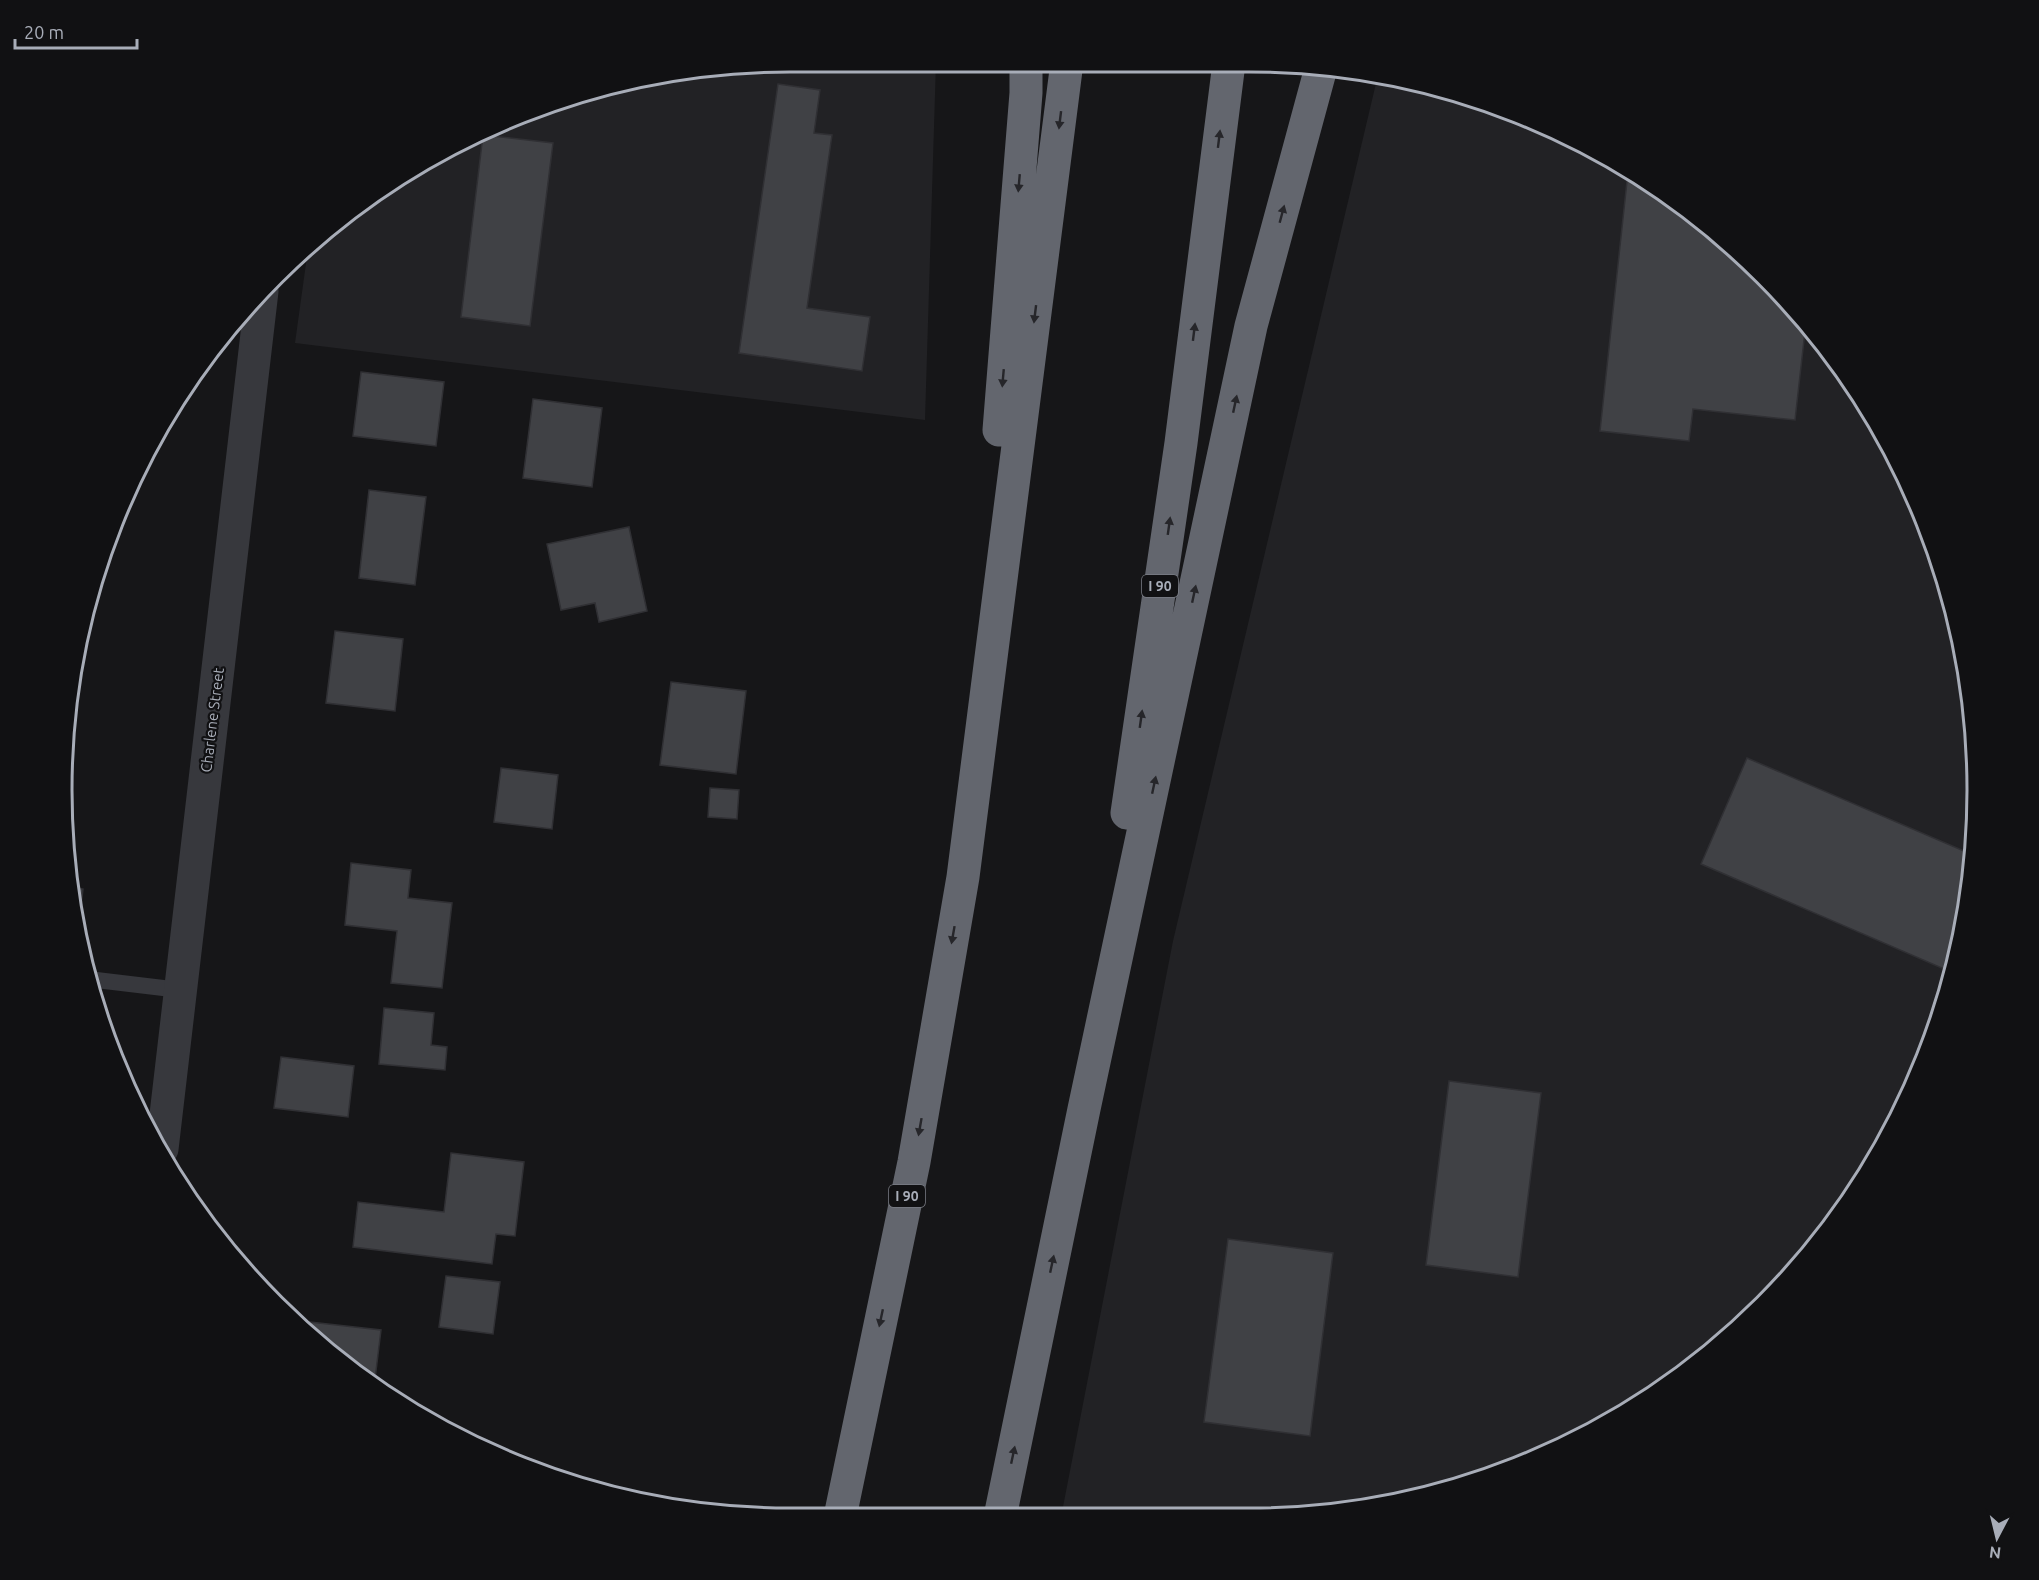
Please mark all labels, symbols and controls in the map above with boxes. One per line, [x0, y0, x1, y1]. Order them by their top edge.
scale bar [15, 12, 136, 50]
text: 20 m [24, 22, 64, 42]
one-way arrow [1055, 111, 1064, 130]
one-way arrow [1214, 129, 1224, 148]
one-way arrow [1014, 174, 1023, 193]
one-way arrow [1277, 205, 1287, 223]
one-way arrow [1030, 304, 1039, 323]
one-way arrow [1190, 323, 1199, 342]
one-way arrow [998, 368, 1008, 387]
one-way arrow [1231, 394, 1240, 413]
one-way arrow [1164, 516, 1173, 535]
road number: I 90 [1142, 575, 1178, 597]
one-way arrow [1190, 585, 1199, 604]
street label: Charlene Street [197, 666, 227, 773]
one-way arrow [1136, 709, 1145, 728]
one-way arrow [1149, 776, 1159, 794]
one-way arrow [948, 925, 957, 944]
one-way arrow [915, 1118, 924, 1137]
road number: I 90 [889, 1185, 925, 1207]
one-way arrow [1048, 1254, 1057, 1273]
one-way arrow [876, 1309, 885, 1328]
one-way arrow [1009, 1445, 1018, 1464]
north arrow [1967, 1508, 2027, 1568]
text: N [1988, 1543, 2002, 1563]

